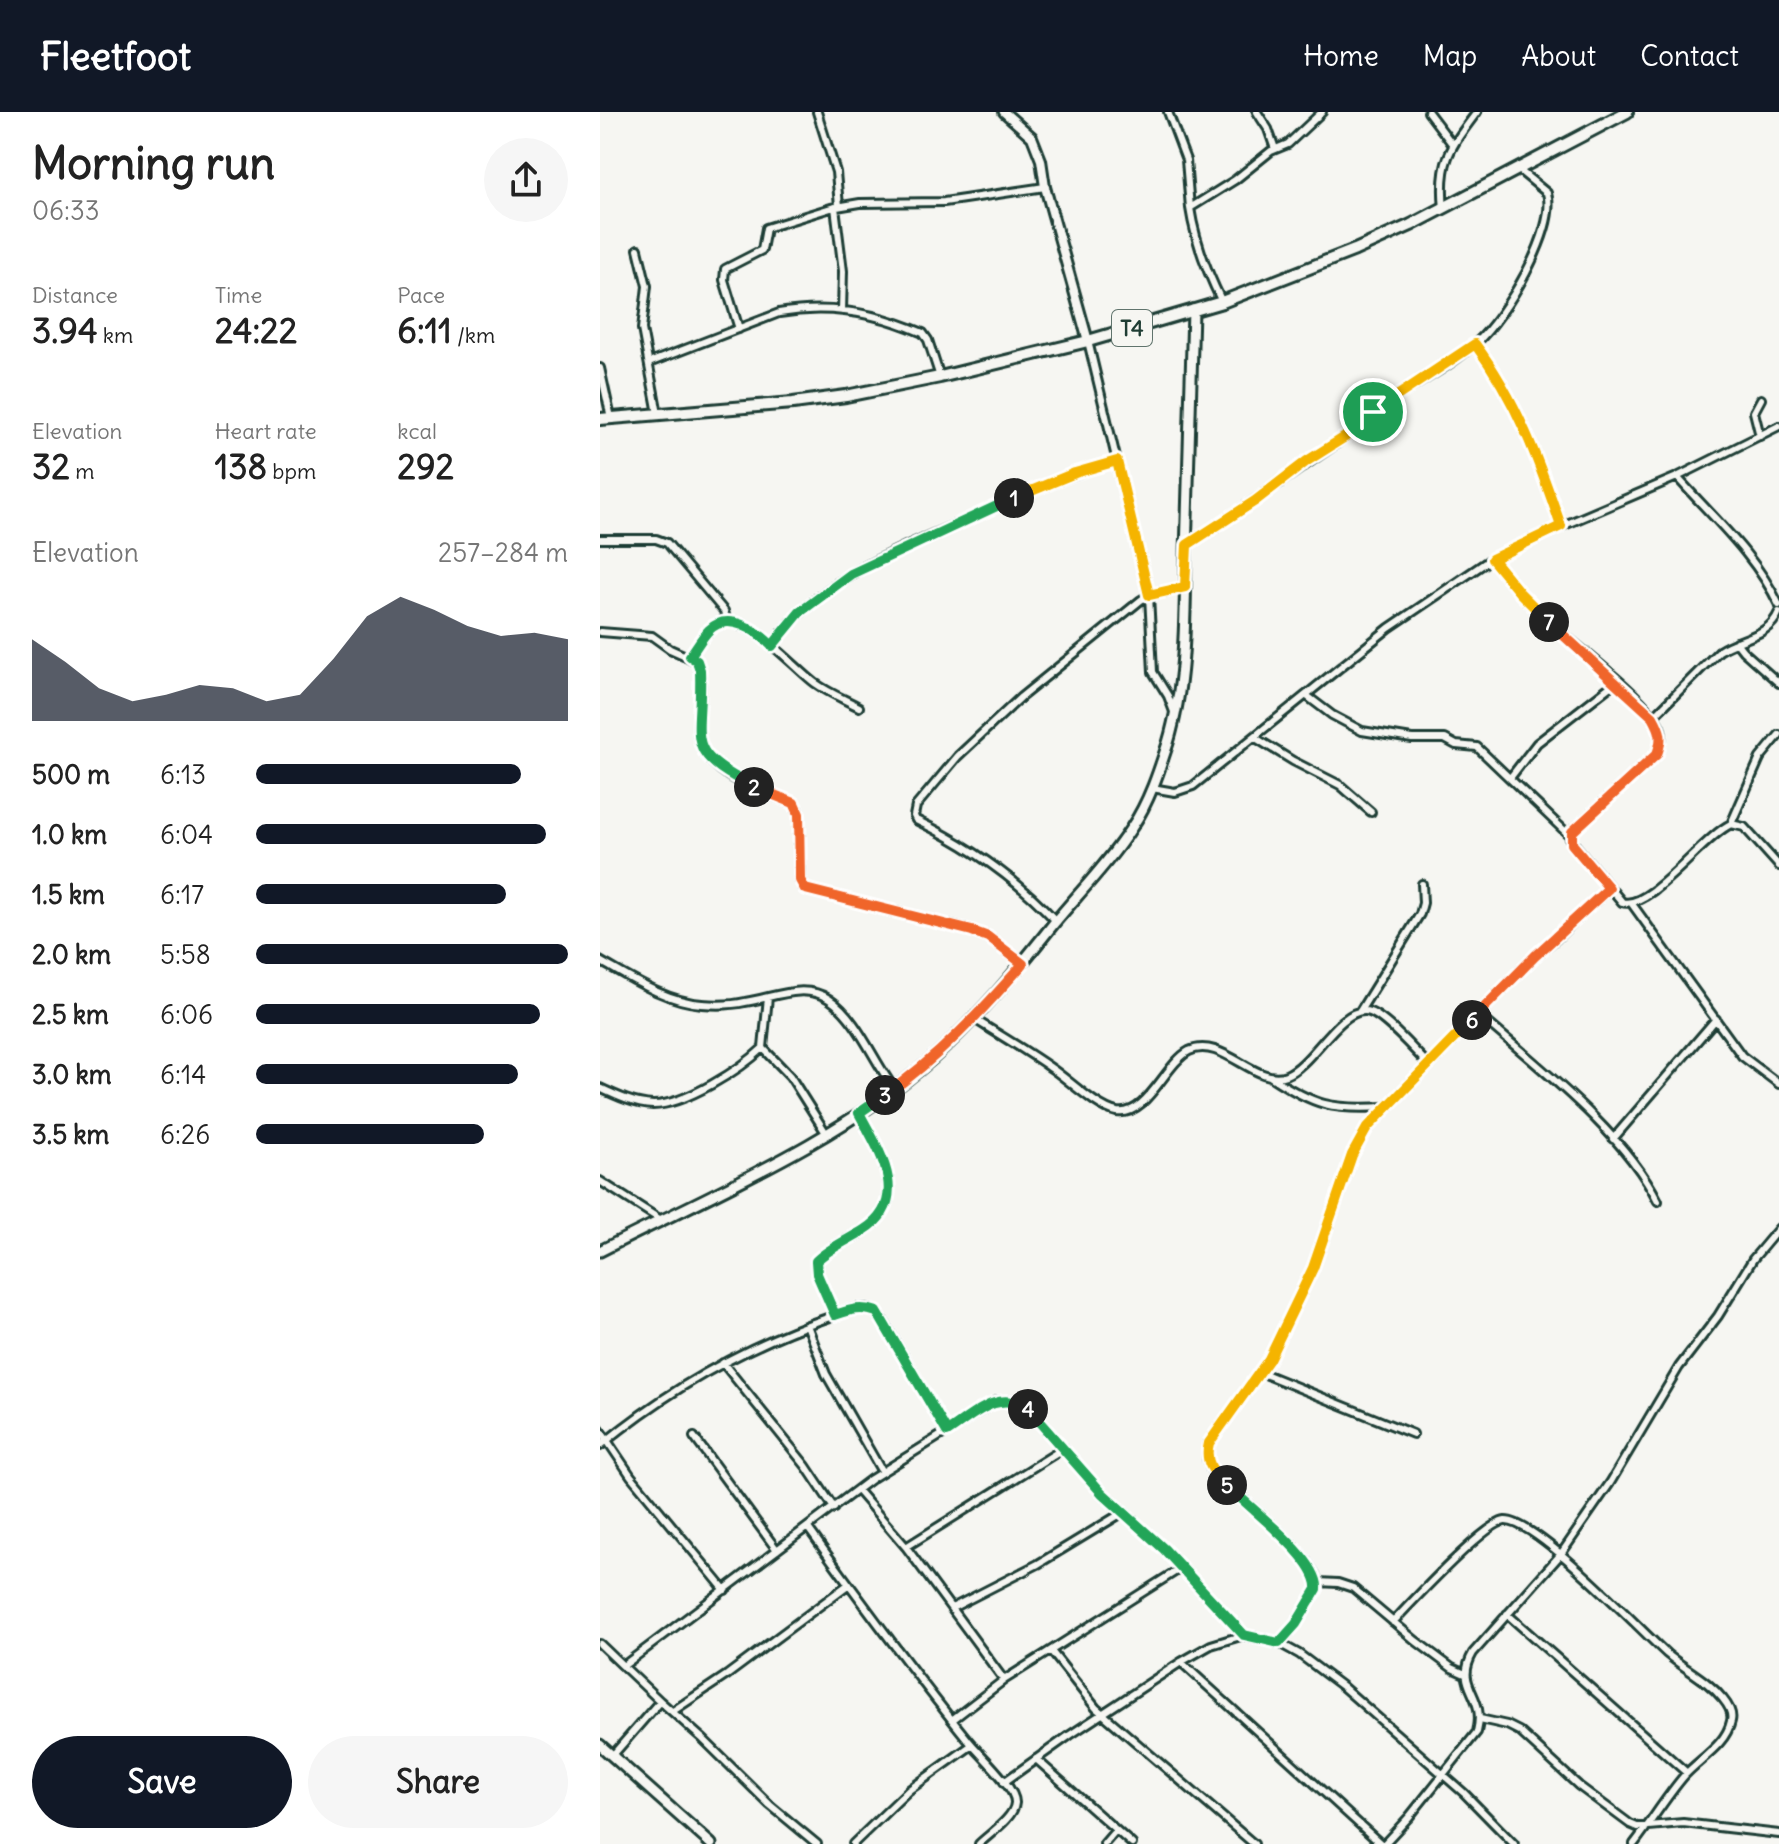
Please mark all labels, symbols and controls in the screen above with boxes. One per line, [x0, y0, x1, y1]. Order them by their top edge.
text: Fleetfoot [40, 33, 191, 80]
text: Home [1303, 38, 1379, 74]
text: Map [1423, 38, 1477, 74]
text: About [1521, 38, 1596, 74]
text: Contact [1640, 38, 1739, 74]
text: Morning run [32, 136, 275, 191]
button: share [484, 138, 568, 222]
text: 06:33 [32, 194, 100, 227]
text: Distance [32, 281, 118, 309]
text: Time [215, 281, 262, 309]
text: Pace [397, 281, 445, 309]
text: 3.94 [32, 309, 98, 352]
text: 24:22 [215, 309, 297, 352]
text: 6:11 [397, 309, 452, 352]
road number: T4 [1112, 310, 1152, 346]
text: km [98, 321, 133, 349]
text: /km [452, 321, 495, 349]
pin [1339, 378, 1407, 446]
icon: arrive [1351, 390, 1395, 434]
text: Elevation [32, 417, 122, 445]
text: Heart rate [215, 417, 317, 445]
text: kcal [397, 417, 437, 445]
text: 32 [32, 445, 70, 488]
text: 138 [215, 445, 267, 488]
text: 292 [397, 445, 454, 488]
text: m [70, 457, 94, 485]
text: bpm [267, 457, 316, 485]
pin: 1 [994, 478, 1034, 518]
text: 1 [1010, 484, 1018, 512]
text: Elevation [32, 536, 139, 569]
text: 257–284 m [438, 536, 568, 569]
pin: 7 [1529, 602, 1569, 642]
text: 7 [1544, 608, 1554, 636]
text: 500 m [32, 758, 110, 791]
text: 6:13 [160, 758, 206, 791]
pin: 2 [734, 767, 774, 807]
text: 2 [748, 773, 760, 801]
text: 1.0 km [32, 818, 107, 851]
text: 6:04 [160, 818, 213, 851]
text: 1.5 km [32, 878, 105, 911]
text: 6:17 [160, 878, 204, 911]
text: 2.0 km [32, 938, 111, 971]
text: 5:58 [160, 938, 211, 971]
text: 2.5 km [32, 998, 109, 1031]
text: 6:06 [160, 998, 213, 1031]
pin: 6 [1452, 1000, 1492, 1040]
text: 6 [1466, 1006, 1478, 1034]
text: 3.0 km [32, 1058, 112, 1091]
text: 6:14 [160, 1058, 206, 1091]
pin: 3 [865, 1075, 905, 1115]
text: 3 [879, 1081, 891, 1109]
text: 3.5 km [32, 1118, 109, 1151]
text: 6:26 [160, 1118, 210, 1151]
pin: 4 [1008, 1389, 1048, 1429]
text: 4 [1022, 1395, 1034, 1423]
pin: 5 [1207, 1465, 1247, 1505]
text: 5 [1221, 1471, 1233, 1499]
button: Save [32, 1736, 292, 1828]
button: Share [308, 1736, 568, 1828]

